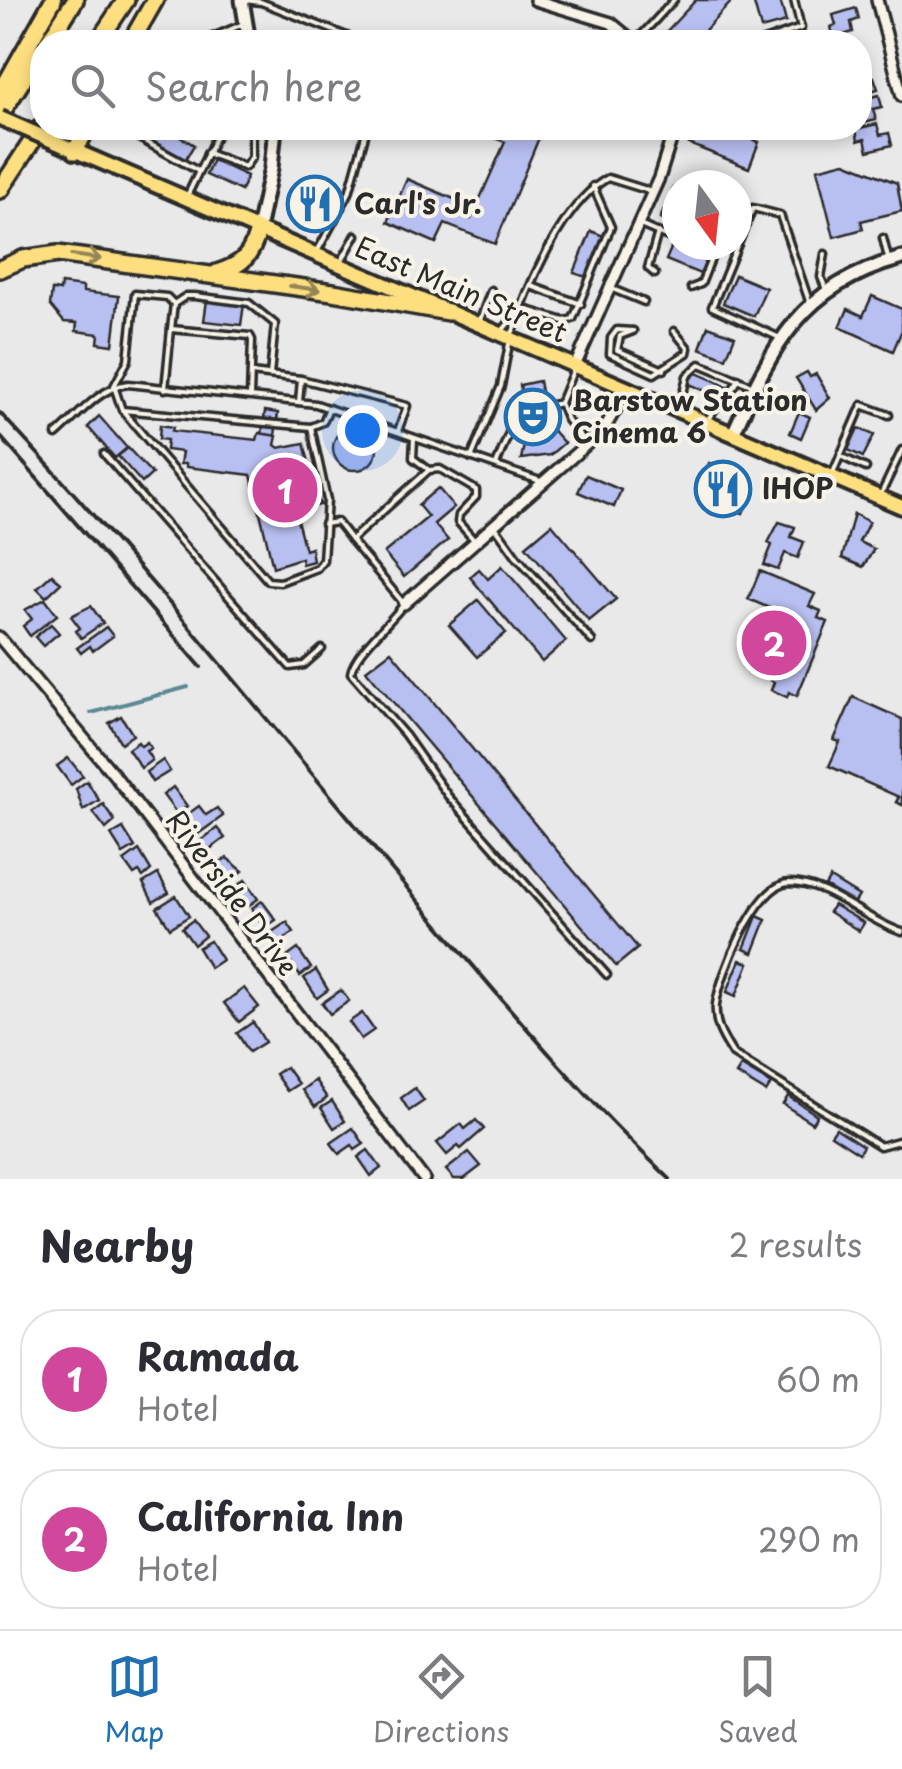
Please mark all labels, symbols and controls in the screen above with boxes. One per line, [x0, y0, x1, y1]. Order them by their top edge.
search box [30, 30, 872, 140]
text: Search here [145, 57, 362, 114]
icon: search [65, 58, 120, 113]
north arrow [662, 170, 752, 260]
restaurant icon: Carl's Jr. [285, 174, 345, 234]
place label: Carl's Jr. [354, 181, 482, 224]
street label: East Main Street [349, 224, 574, 353]
one-way arrow [69, 249, 102, 267]
one-way arrow [288, 279, 320, 297]
place label: Barstow Station Cinema 6 [572, 378, 808, 453]
theatre icon: Barstow Station Cinema 6 [503, 387, 563, 447]
your location [337, 405, 388, 456]
pin: 1 [252, 452, 318, 528]
restaurant icon: IHOP [693, 459, 753, 519]
place label: IHOP [762, 466, 833, 509]
pin: 2 [742, 606, 806, 680]
street label: Riverside Drive [156, 800, 310, 984]
text: Nearby [40, 1213, 194, 1276]
text: 2 results [729, 1220, 862, 1268]
text: Ramada [137, 1327, 299, 1384]
text: 1 [67, 1355, 82, 1403]
text: 60 m [776, 1355, 860, 1403]
text: Hotel [137, 1384, 219, 1432]
text: California Inn [137, 1487, 404, 1544]
text: 2 [63, 1515, 86, 1563]
text: 290 m [758, 1515, 860, 1563]
text: Hotel [137, 1544, 219, 1592]
tab: Map [104, 1649, 164, 1752]
tab: Directions [373, 1649, 509, 1752]
tab: Saved [718, 1649, 798, 1752]

